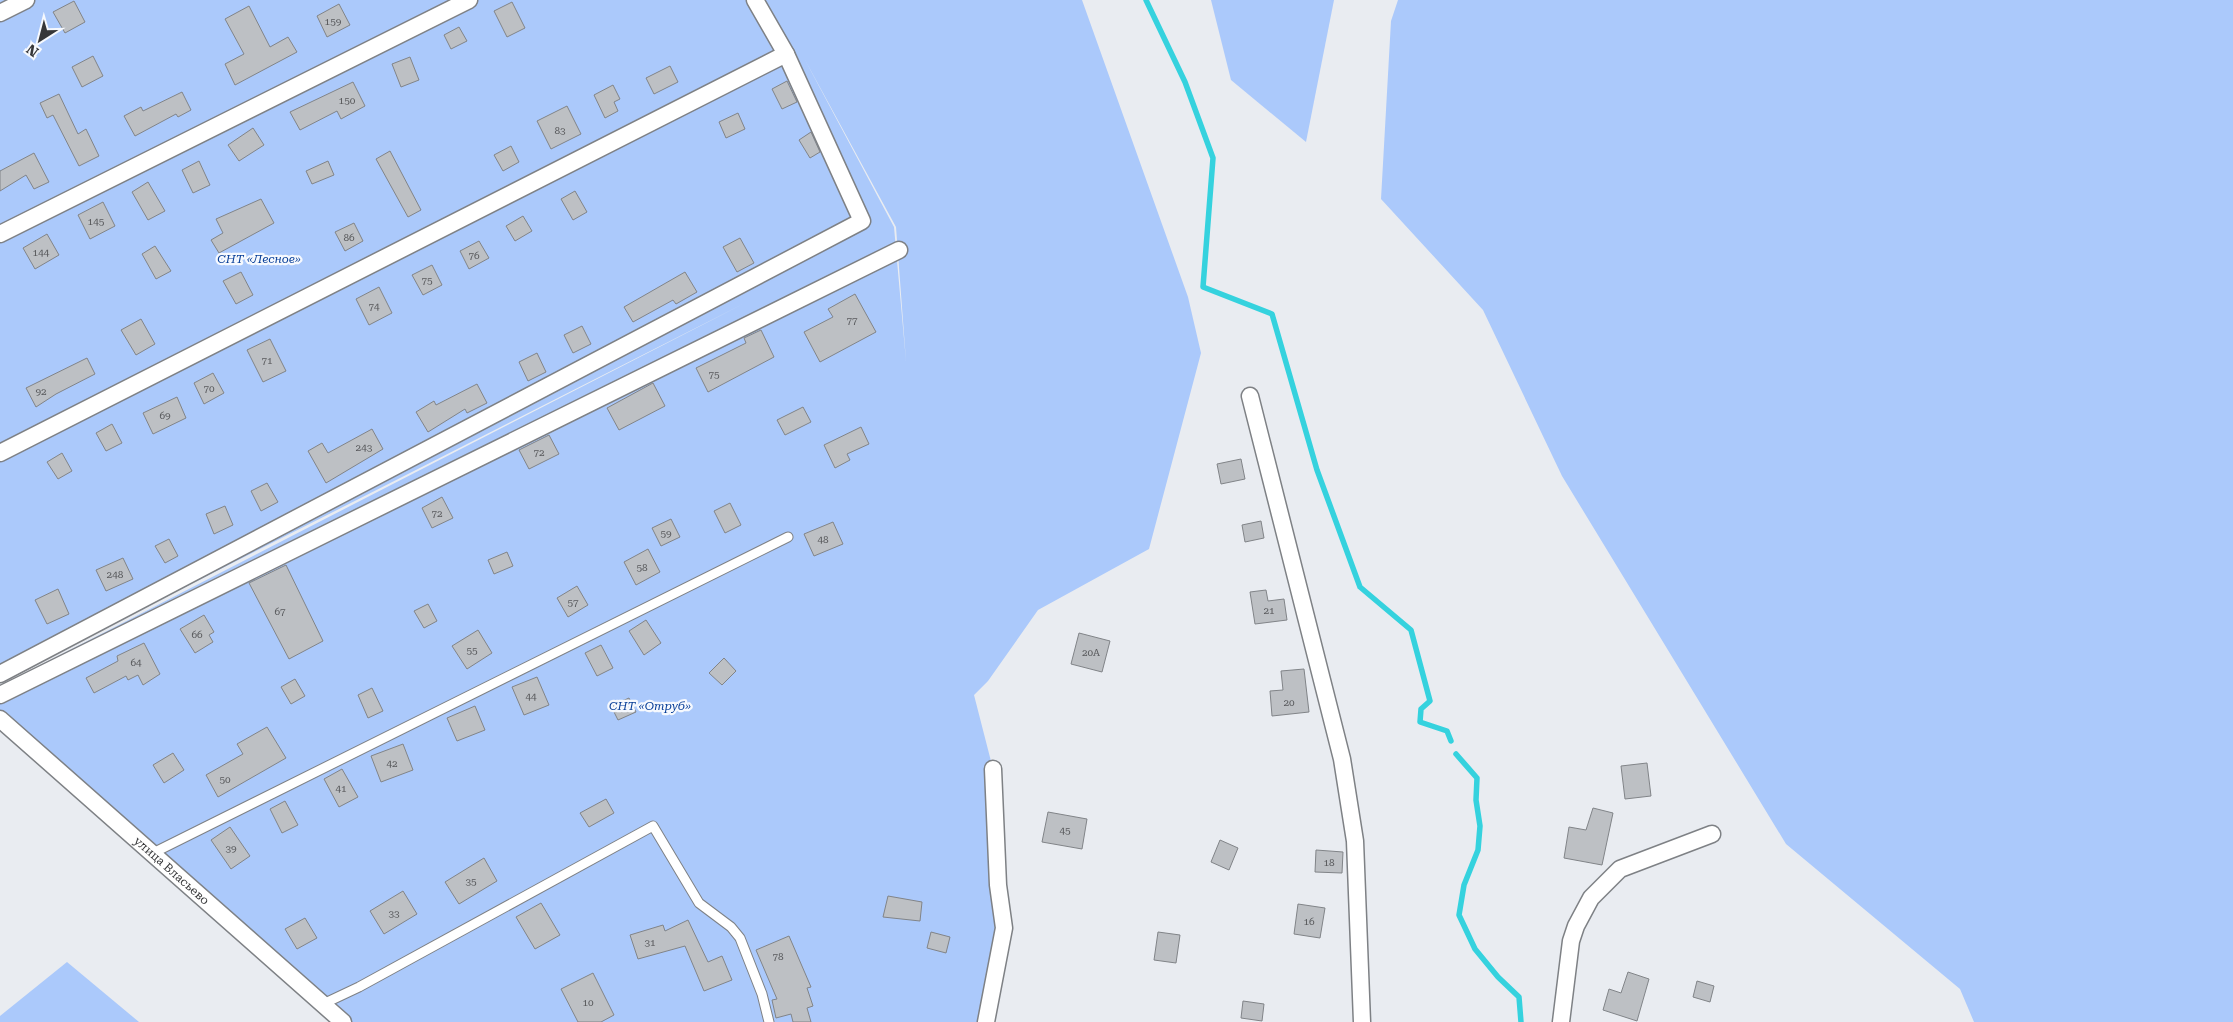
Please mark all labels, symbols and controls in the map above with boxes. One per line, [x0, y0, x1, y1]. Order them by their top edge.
north arrow [15, 15, 65, 65]
house number: 159 [325, 16, 342, 27]
text: N [23, 41, 41, 60]
house number: 150 [339, 95, 356, 106]
house number: 83 [554, 125, 566, 136]
house number: 145 [88, 216, 105, 227]
house number: 86 [343, 232, 355, 243]
house number: 144 [33, 247, 50, 258]
house number: 76 [468, 250, 480, 261]
park label: СНТ «Лесное» [217, 252, 301, 266]
house number: 75 [421, 275, 433, 286]
house number: 74 [368, 301, 380, 312]
house number: 77 [846, 315, 858, 326]
house number: 71 [261, 355, 273, 366]
house number: 75 [708, 369, 720, 380]
house number: 70 [203, 383, 215, 394]
house number: 92 [35, 386, 47, 397]
house number: 69 [159, 410, 171, 421]
house number: 243 [356, 442, 373, 453]
house number: 72 [533, 447, 545, 458]
house number: 72 [431, 508, 443, 519]
house number: 59 [660, 528, 672, 539]
house number: 48 [817, 534, 829, 545]
house number: 58 [636, 562, 648, 573]
house number: 248 [107, 569, 124, 580]
house number: 57 [567, 597, 579, 608]
house number: 21 [1263, 605, 1275, 616]
house number: 67 [274, 606, 286, 617]
house number: 66 [191, 629, 203, 640]
house number: 55 [466, 645, 478, 656]
house number: 20А [1082, 647, 1100, 658]
house number: 64 [130, 657, 142, 668]
house number: 44 [525, 691, 537, 702]
house number: 20 [1283, 697, 1295, 708]
park label: СНТ «Отруб» [609, 699, 691, 713]
house number: 42 [386, 758, 398, 769]
house number: 50 [219, 774, 231, 785]
house number: 41 [335, 783, 347, 794]
house number: 45 [1059, 825, 1071, 836]
street label: улица Власьево [131, 834, 212, 908]
house number: 39 [225, 843, 237, 854]
house number: 18 [1323, 857, 1335, 868]
house number: 35 [465, 876, 477, 887]
house number: 33 [388, 908, 400, 919]
house number: 16 [1303, 916, 1315, 927]
house number: 31 [644, 937, 656, 948]
house number: 78 [772, 951, 784, 962]
house number: 10 [582, 997, 594, 1008]

